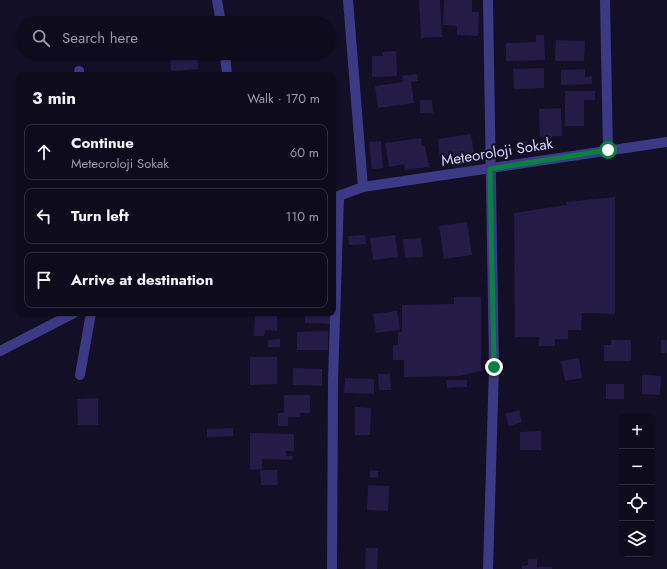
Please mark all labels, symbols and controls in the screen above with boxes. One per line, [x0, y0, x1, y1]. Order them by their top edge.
search box [16, 16, 336, 60]
icon: search [30, 27, 52, 49]
text: Search here [62, 27, 138, 49]
text: 3 min [32, 86, 76, 110]
text: Walk · 170 m [247, 89, 320, 108]
text: Continue [71, 132, 134, 154]
street label: Meteoroloji Sokak [439, 132, 555, 172]
icon: ahead [33, 141, 55, 163]
route start [599, 141, 617, 159]
text: 60 m [290, 143, 319, 162]
text: Meteoroloji Sokak [71, 154, 169, 173]
icon: left [33, 205, 55, 227]
text: Turn left [71, 205, 129, 227]
text: 110 m [285, 207, 319, 226]
icon: arrive [33, 269, 55, 291]
text: Arrive at destination [71, 269, 213, 291]
route end [485, 358, 503, 376]
map controls [619, 413, 655, 557]
button: + [619, 413, 655, 449]
button: − [619, 449, 655, 485]
button: locate [619, 485, 655, 521]
button: layers [619, 521, 655, 557]

